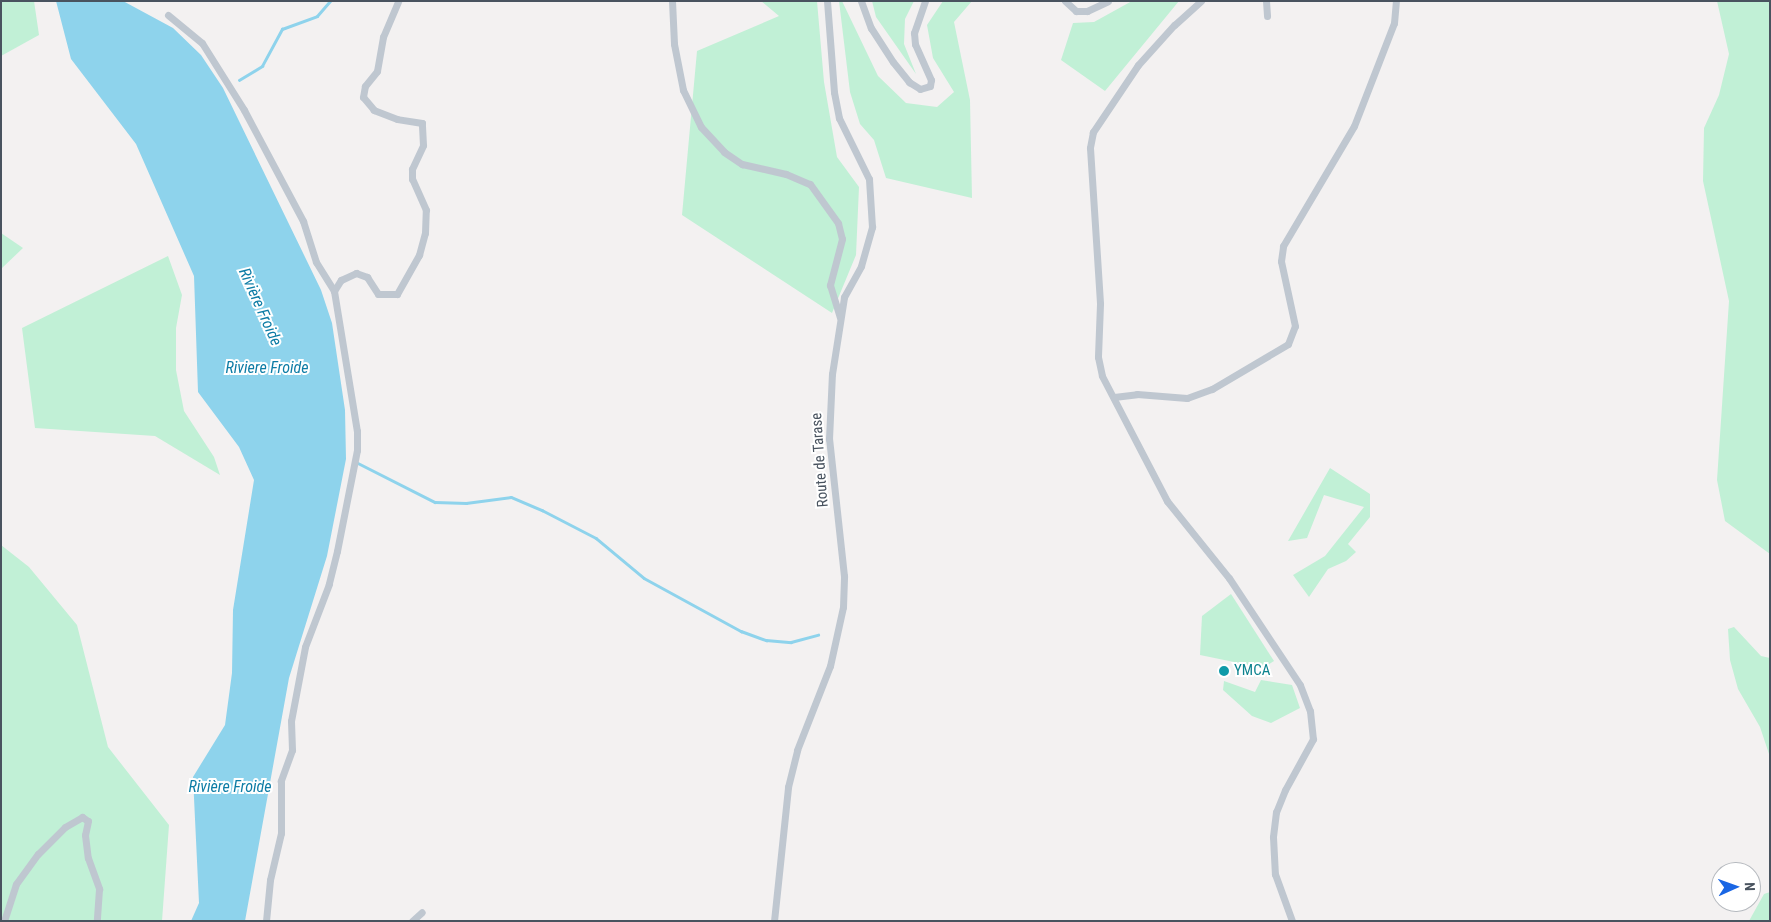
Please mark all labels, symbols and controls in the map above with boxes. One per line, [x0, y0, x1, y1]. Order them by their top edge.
water label: Rivière Froide [234, 265, 286, 349]
water label: Riviere Froide [226, 358, 308, 378]
street label: Route de Tarase [808, 412, 832, 508]
place label: YMCA [1234, 662, 1270, 680]
marker: YMCA [1218, 665, 1230, 677]
water label: Rivière Froide [189, 777, 271, 797]
north arrow [1711, 862, 1761, 912]
text: N [1742, 882, 1758, 891]

